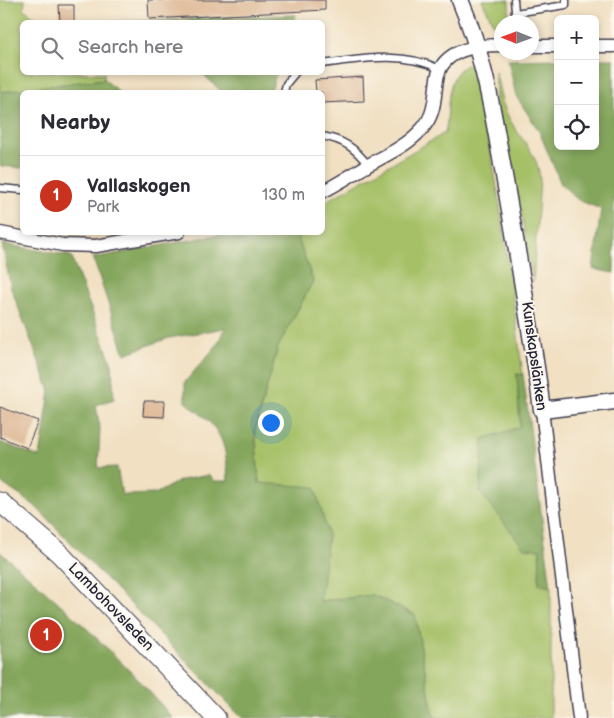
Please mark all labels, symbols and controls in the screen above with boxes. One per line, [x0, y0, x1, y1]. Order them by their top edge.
north arrow [494, 15, 539, 60]
map controls [554, 15, 599, 150]
button: + [554, 15, 599, 60]
search box [20, 20, 325, 75]
icon: search [38, 34, 66, 62]
text: Search here [78, 36, 183, 59]
button: − [554, 60, 599, 105]
button: locate [554, 105, 599, 150]
text: Nearby [40, 110, 110, 135]
text: Vallaskogen [87, 175, 191, 198]
text: 1 [53, 186, 59, 205]
text: 130 m [262, 186, 305, 205]
text: Park [87, 198, 119, 217]
street label: Kunskapslänken [517, 300, 551, 412]
your location [258, 410, 284, 436]
street label: Lambohovsleden [64, 559, 158, 655]
pin: 1 [30, 616, 62, 654]

